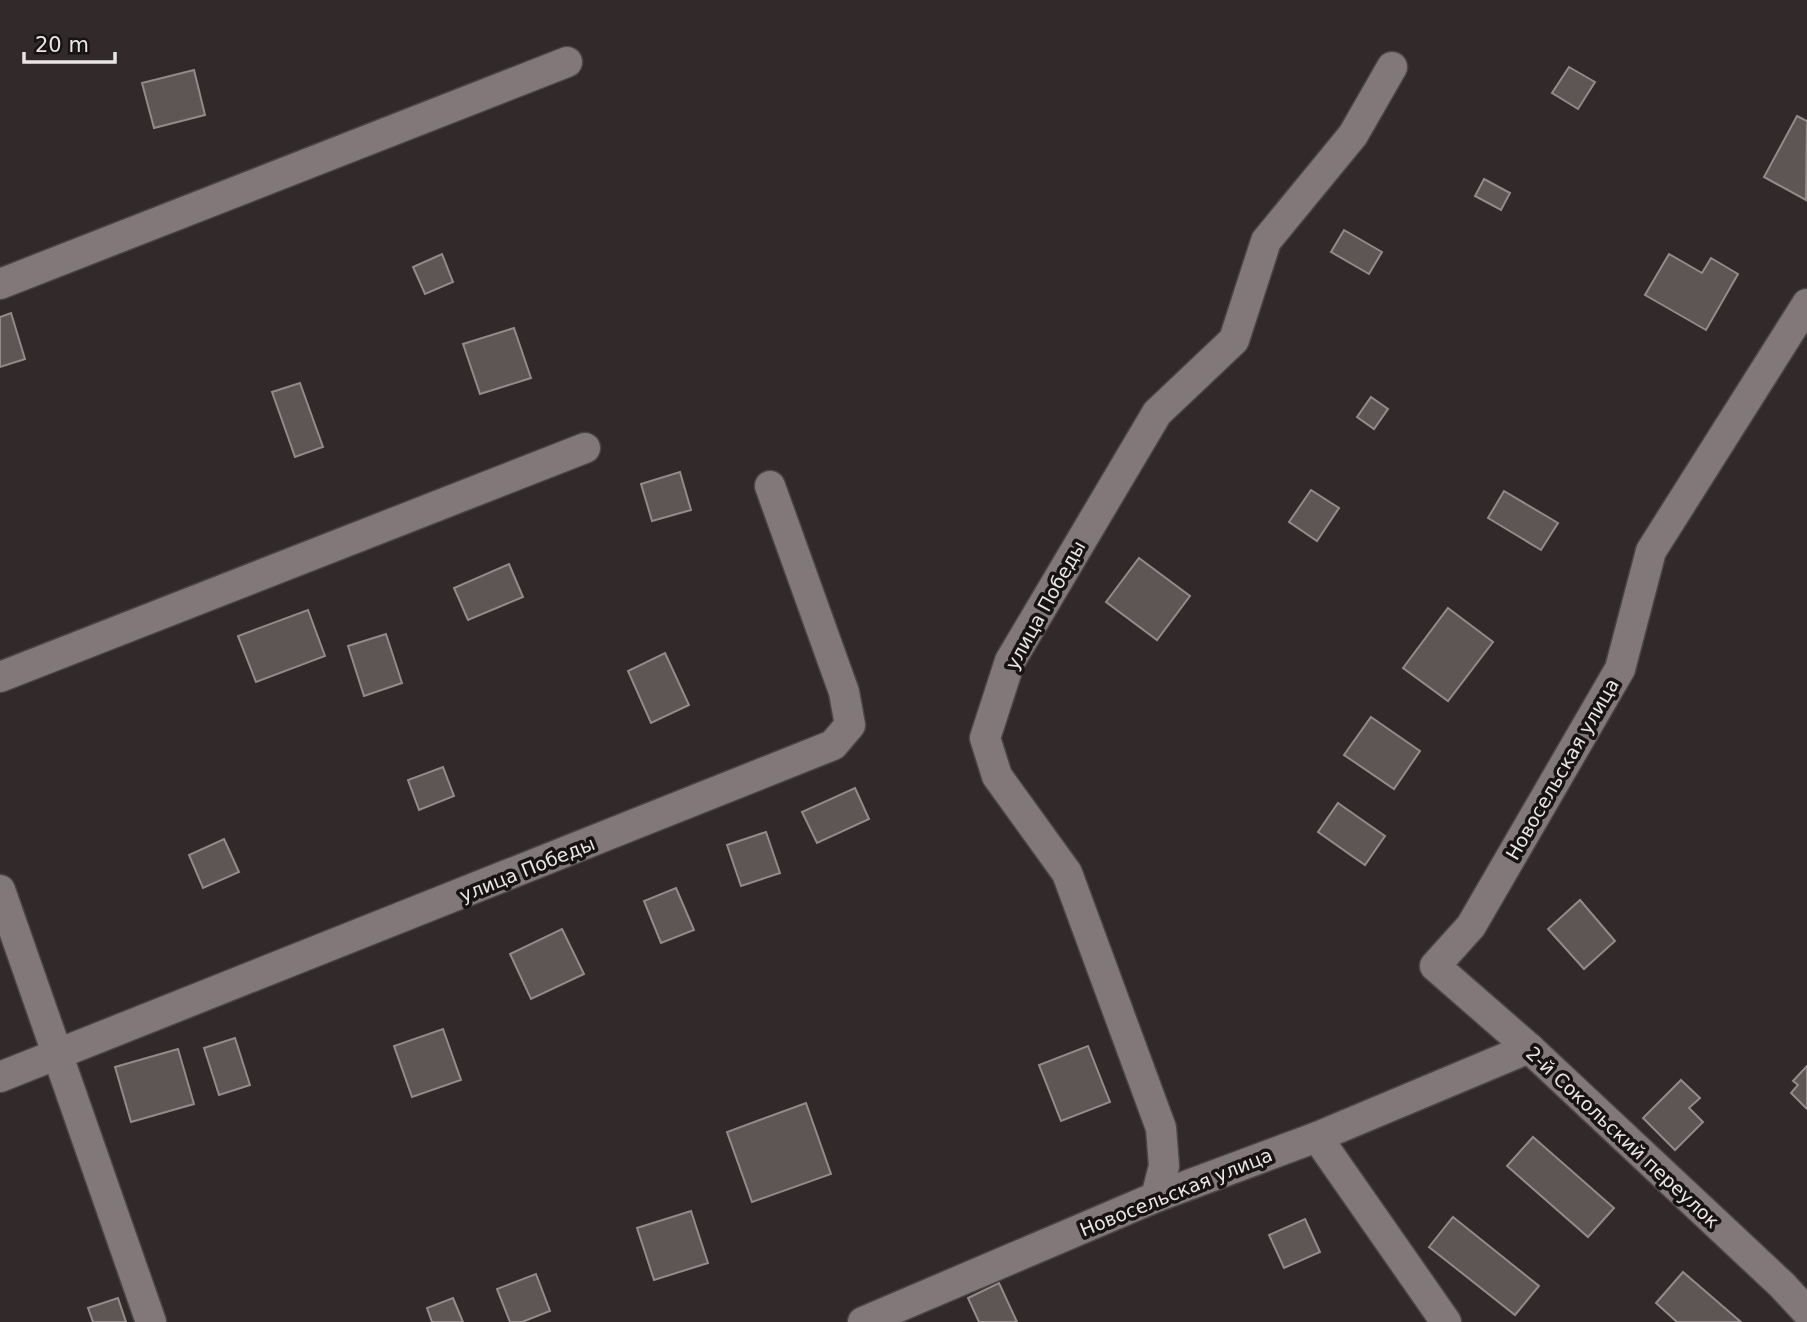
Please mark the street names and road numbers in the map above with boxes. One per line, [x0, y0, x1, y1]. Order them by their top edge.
street label: улица Победы [1001, 537, 1089, 673]
street label: Новосельская улица [1501, 674, 1623, 864]
street label: улица Победы [456, 832, 598, 906]
street label: 2-й Сокольский переулок [1522, 1042, 1724, 1232]
street label: Новосельская улица [1077, 1143, 1275, 1241]

